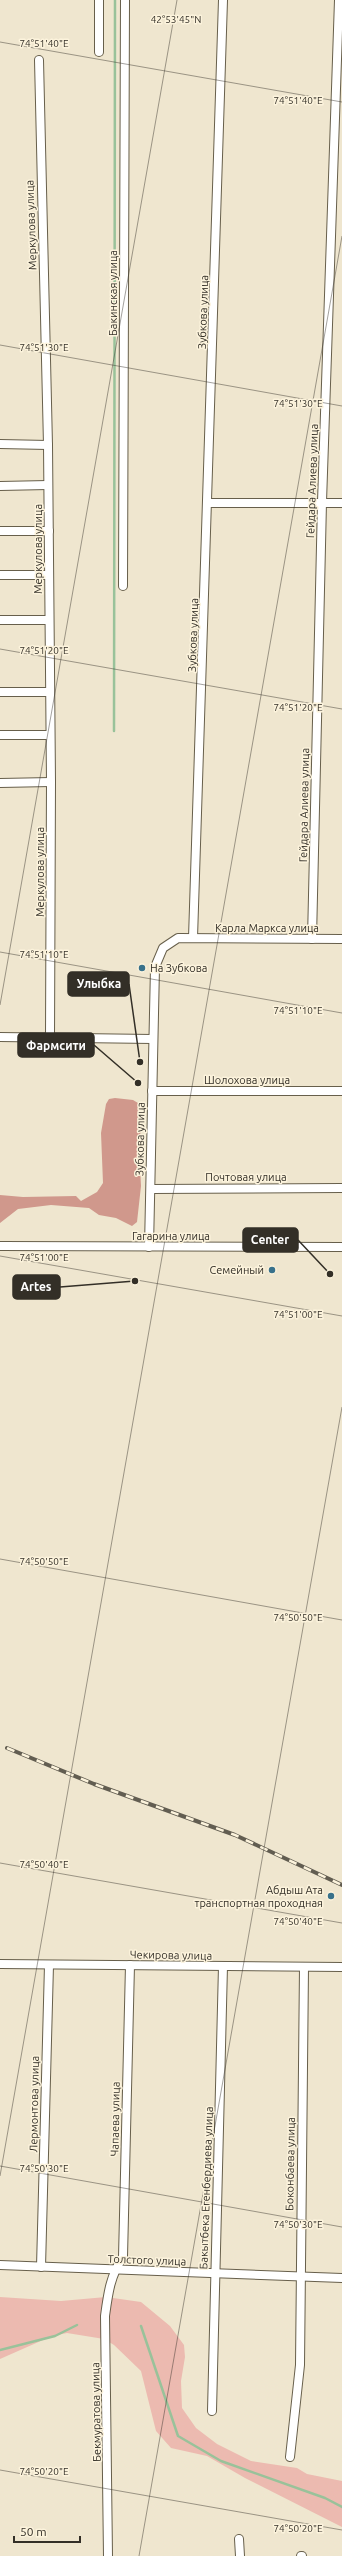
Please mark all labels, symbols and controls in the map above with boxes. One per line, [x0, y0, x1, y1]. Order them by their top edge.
text: 42°53'45"N [151, 14, 201, 25]
text: 74°51'40"E [19, 38, 69, 49]
text: 74°51'40"E [273, 95, 323, 106]
street label: Меркулова улица [23, 180, 39, 270]
street label: Бакинская улица [107, 250, 119, 336]
street label: Зубкова улица [196, 275, 210, 349]
text: 74°51'30"E [19, 342, 69, 353]
text: 74°51'30"E [273, 398, 323, 409]
street label: Гейдара Алиева улица [304, 424, 320, 538]
street label: Меркулова улица [32, 504, 44, 594]
street label: Зубкова улица [186, 598, 200, 672]
text: 74°51'20"E [19, 645, 69, 656]
text: 74°51'20"E [273, 702, 323, 713]
street label: Гейдара Алиева улица [297, 748, 311, 862]
street label: Меркулова улица [34, 827, 46, 917]
street label: Карла Маркса улица [215, 922, 319, 934]
text: 74°51'10"E [19, 949, 69, 960]
place label: На Зубкова [150, 962, 207, 974]
marker: На Зубкова [137, 963, 147, 973]
callout: Улыбка [68, 972, 129, 996]
text: Улыбка [77, 977, 121, 990]
text: 74°51'10"E [273, 1005, 323, 1016]
callout: Фармсити [18, 1033, 94, 1057]
text: Фармсити [26, 1039, 86, 1052]
street label: Шолохова улица [204, 1074, 290, 1086]
street label: Зубкова улица [133, 1102, 147, 1176]
street label: Почтовая улица [205, 1171, 287, 1183]
callout: Center [243, 1228, 298, 1252]
street label: Гагарина улица [132, 1230, 210, 1242]
text: Center [251, 1233, 289, 1246]
text: 74°51'00"E [19, 1252, 69, 1263]
place label: Семейный [209, 1264, 264, 1276]
marker: Семейный [267, 1265, 277, 1275]
callout: Artes [13, 1275, 60, 1299]
text: Artes [21, 1280, 52, 1293]
text: 74°51'00"E [273, 1309, 323, 1320]
text: 74°50'50"E [19, 1556, 69, 1567]
text: 74°50'50"E [273, 1612, 323, 1623]
text: 74°50'40"E [19, 1859, 69, 1870]
place label: Абдыш Ата транспортная проходная [195, 1884, 323, 1909]
marker: Абдыш Ата транспортная проходная [326, 1891, 336, 1901]
text: 74°50'40"E [273, 1916, 323, 1927]
street label: Чекирова улица [130, 1948, 212, 1962]
street label: Лермонтова улица [27, 2056, 41, 2152]
street label: Чапаева улица [108, 2081, 122, 2157]
street label: Бакытбека Егенбердиева улица [197, 2106, 215, 2270]
street label: Боконбаева улица [283, 2117, 297, 2211]
text: 74°50'30"E [19, 2163, 69, 2174]
text: 74°50'30"E [273, 2219, 323, 2230]
street label: Толстого улица [108, 2253, 186, 2267]
street label: Бекмуратова улица [89, 2362, 103, 2462]
text: 74°50'20"E [19, 2466, 69, 2477]
scale bar [14, 2518, 80, 2544]
text: 74°50'20"E [273, 2523, 323, 2534]
text: 50 m [20, 2525, 47, 2538]

